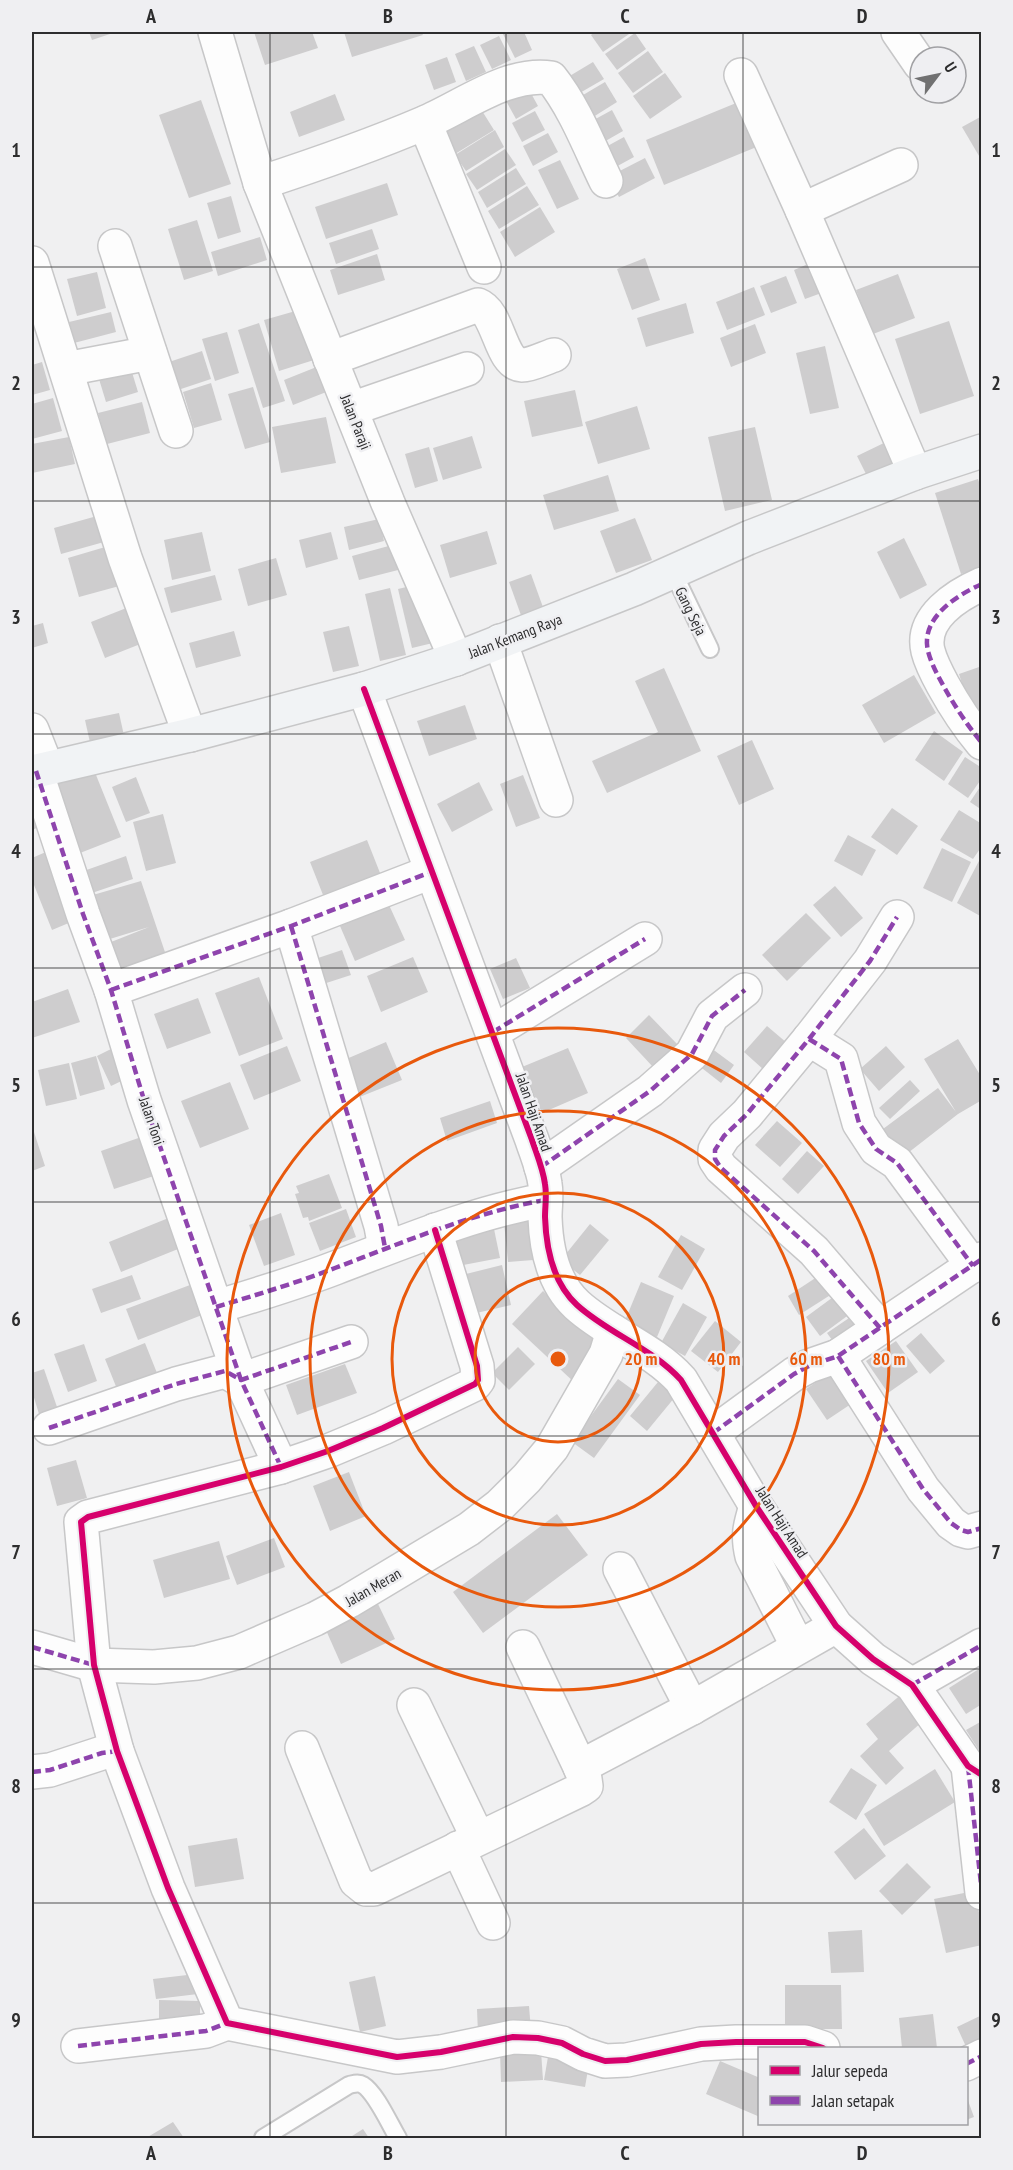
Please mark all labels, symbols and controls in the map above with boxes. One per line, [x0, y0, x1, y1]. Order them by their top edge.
text: A [145, 3, 157, 29]
text: B [383, 3, 393, 29]
text: C [620, 3, 630, 29]
text: D [857, 3, 868, 29]
north arrow [908, 45, 968, 105]
text: U [940, 58, 961, 76]
text: 1 [11, 137, 21, 163]
text: 1 [991, 137, 1001, 163]
text: 2 [11, 370, 21, 396]
text: 2 [991, 370, 1001, 396]
street label: Jalan Paraji [336, 391, 376, 452]
street label: Gang Seja [671, 584, 711, 638]
text: 3 [11, 604, 21, 630]
text: 3 [991, 604, 1001, 630]
street label: Jalan Kemang Raya [465, 609, 564, 663]
text: 4 [11, 838, 21, 864]
text: 4 [991, 838, 1001, 864]
street label: Jalan Haji Amad [511, 1069, 556, 1154]
text: 5 [11, 1072, 21, 1098]
text: 5 [991, 1072, 1001, 1098]
street label: Jalan Toni [135, 1093, 169, 1148]
text: 6 [11, 1306, 21, 1332]
text: 6 [991, 1306, 1001, 1332]
text: 20 m [625, 1347, 657, 1370]
text: 40 m [708, 1347, 740, 1370]
text: 60 m [790, 1347, 822, 1370]
text: 80 m [873, 1347, 905, 1370]
centre of rings [548, 1349, 568, 1369]
street label: Jalan Haji Amad [751, 1482, 812, 1561]
text: 7 [11, 1539, 21, 1565]
text: 7 [991, 1539, 1001, 1565]
street label: Jalan Meran [341, 1563, 404, 1611]
text: 8 [11, 1773, 21, 1799]
text: 8 [991, 1773, 1001, 1799]
text: 9 [11, 2007, 21, 2033]
text: 9 [991, 2007, 1001, 2033]
legend [758, 2047, 968, 2125]
text: Jalur sepeda [811, 2059, 888, 2082]
text: Jalan setapak [811, 2089, 894, 2112]
text: A [145, 2140, 157, 2166]
text: B [383, 2140, 393, 2166]
text: C [620, 2140, 630, 2166]
text: D [857, 2140, 868, 2166]

